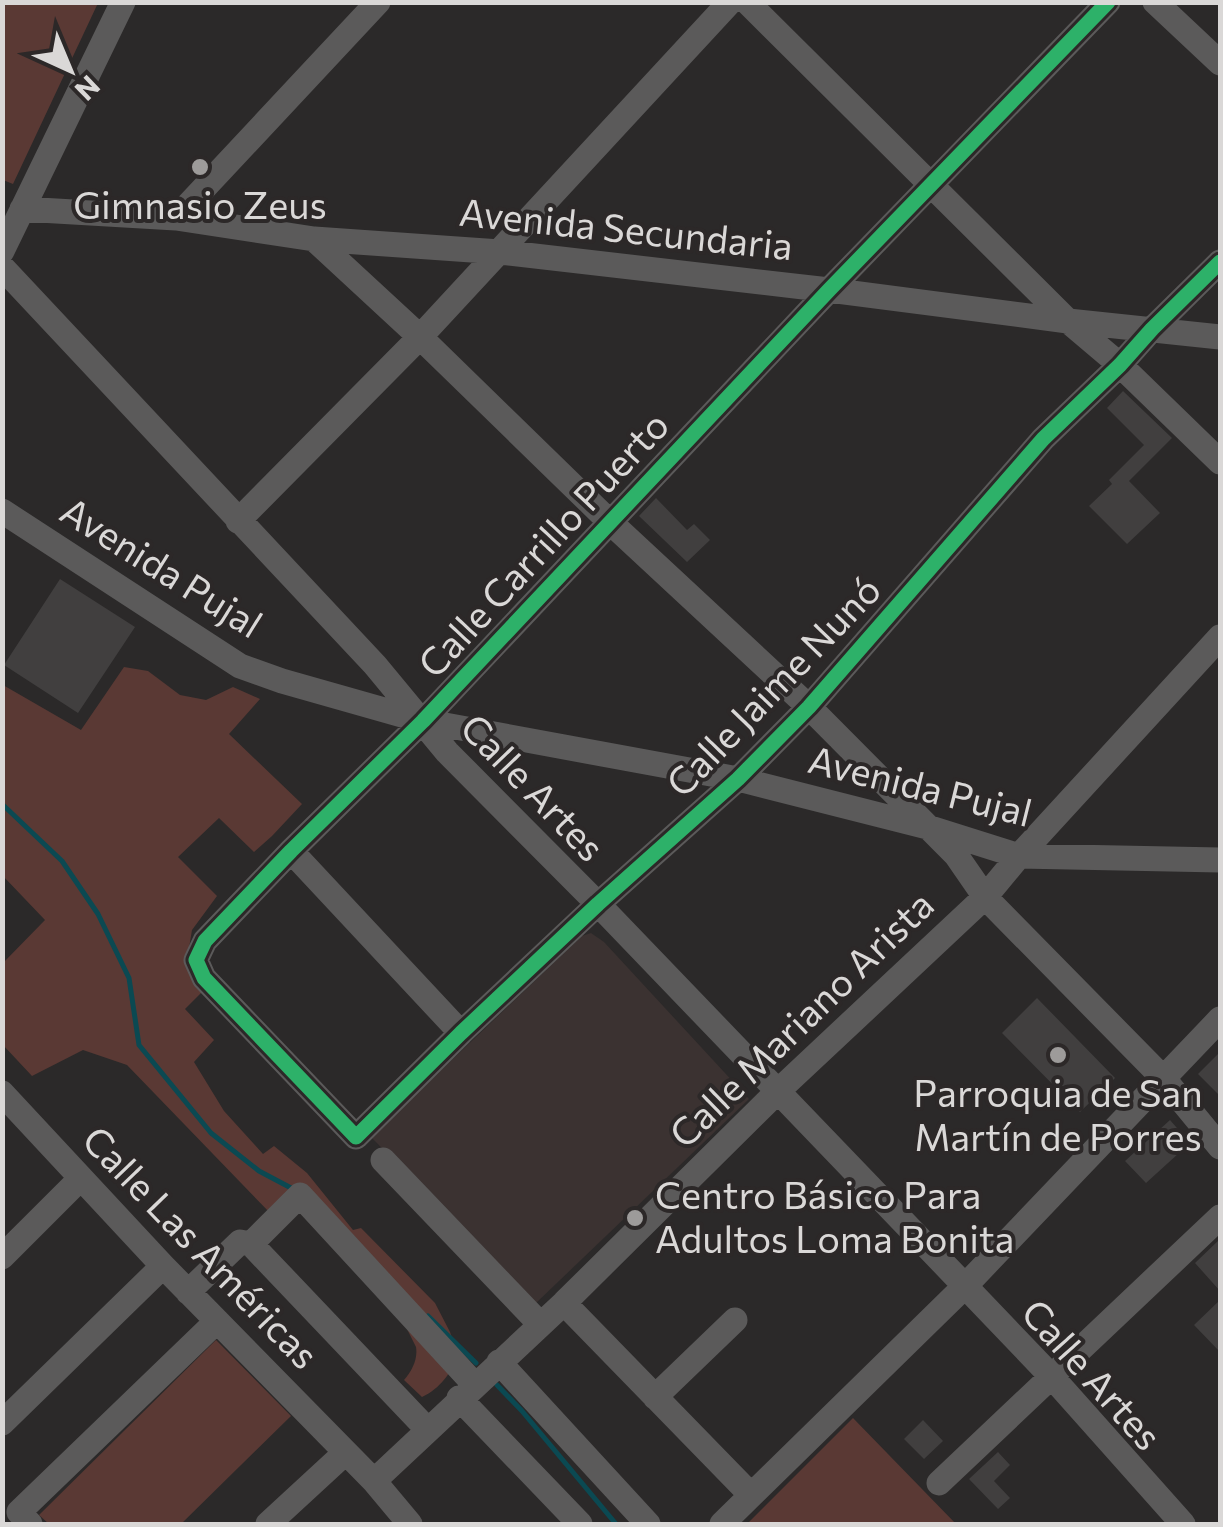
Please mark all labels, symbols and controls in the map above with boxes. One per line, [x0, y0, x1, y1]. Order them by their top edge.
north arrow [20, 20, 120, 120]
text: N [69, 69, 107, 108]
marker: Gimnasio Zeus [189, 156, 211, 178]
place label: Gimnasio Zeus [73, 180, 327, 227]
street label: Avenida Secundaria [457, 187, 795, 268]
street label: Calle Carrillo Puerto [407, 401, 677, 686]
street label: Avenida Pujal [53, 485, 272, 646]
street label: Calle Jaime Nunó [655, 565, 889, 805]
street label: Calle Artes [452, 703, 616, 870]
street label: Avenida Pujal [804, 734, 1037, 835]
street label: Calle Mariano Arista [658, 880, 942, 1156]
marker: Parroquia de San Martín de Porres [1047, 1044, 1069, 1066]
place label: Parroquia de San Martín de Porres [913, 1068, 1203, 1159]
street label: Calle Las Américas [74, 1115, 330, 1377]
place label: Centro Básico Para Adultos Loma Bonita [655, 1170, 1014, 1261]
marker: Centro Básico Para Adultos Loma Bonita [624, 1207, 646, 1229]
street label: Calle Artes [1013, 1288, 1173, 1458]

